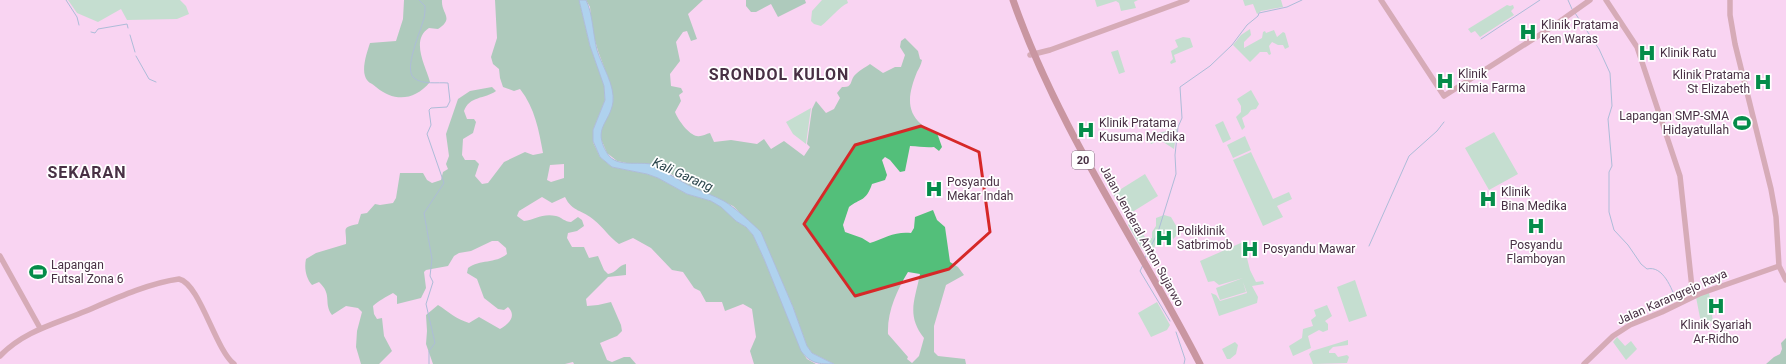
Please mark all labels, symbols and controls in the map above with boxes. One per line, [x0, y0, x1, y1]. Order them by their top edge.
place label: Klinik Pratama Ken Waras [1541, 18, 1618, 46]
hospital icon: Klinik Pratama Ken Waras [1518, 22, 1538, 42]
hospital icon: Klinik Ratu [1637, 43, 1657, 63]
place label: Klinik Ratu [1660, 46, 1716, 60]
district label: SRONDOL KULON [709, 65, 849, 84]
place label: Klinik Kimia Farma [1458, 67, 1525, 95]
place label: Klinik Pratama St Elizabeth [1673, 68, 1750, 96]
hospital icon: Klinik Kimia Farma [1435, 71, 1455, 91]
hospital icon: Klinik Pratama St Elizabeth [1753, 72, 1773, 92]
place label: Lapangan SMP-SMA Hidayatullah [1619, 109, 1729, 137]
sports icon: Lapangan SMP-SMA Hidayatullah [1732, 113, 1752, 133]
place label: Klinik Pratama Kusuma Medika [1099, 116, 1185, 144]
hospital icon: Klinik Pratama Kusuma Medika [1076, 120, 1096, 140]
road number: 20 [1072, 151, 1094, 169]
water label: Kali Garang [650, 154, 715, 194]
district label: SEKARAN [47, 163, 127, 182]
street label: Jalan Jenderal Anton Sujarwo [1097, 163, 1187, 309]
place label: Posyandu Mekar Indah [947, 175, 1013, 203]
hospital icon: Posyandu Mekar Indah [924, 179, 944, 199]
place label: Klinik Bina Medika [1501, 185, 1567, 213]
hospital icon: Klinik Bina Medika [1478, 189, 1498, 209]
hospital icon: Posyandu Flamboyan [1526, 216, 1546, 236]
place label: Poliklinik Satbrimob [1177, 224, 1233, 252]
hospital icon: Poliklinik Satbrimob [1154, 228, 1174, 248]
place label: Posyandu Flamboyan [1507, 238, 1565, 266]
hospital icon: Posyandu Mawar [1240, 239, 1260, 259]
place label: Posyandu Mawar [1263, 242, 1355, 256]
place label: Lapangan Futsal Zona 6 [51, 258, 124, 286]
sports icon: Lapangan Futsal Zona 6 [28, 262, 48, 282]
street label: Jalan Karangrejo Raya [1615, 266, 1729, 328]
hospital icon: Klinik Syariah Ar-Ridho [1706, 296, 1726, 316]
place label: Klinik Syariah Ar-Ridho [1680, 318, 1752, 346]

